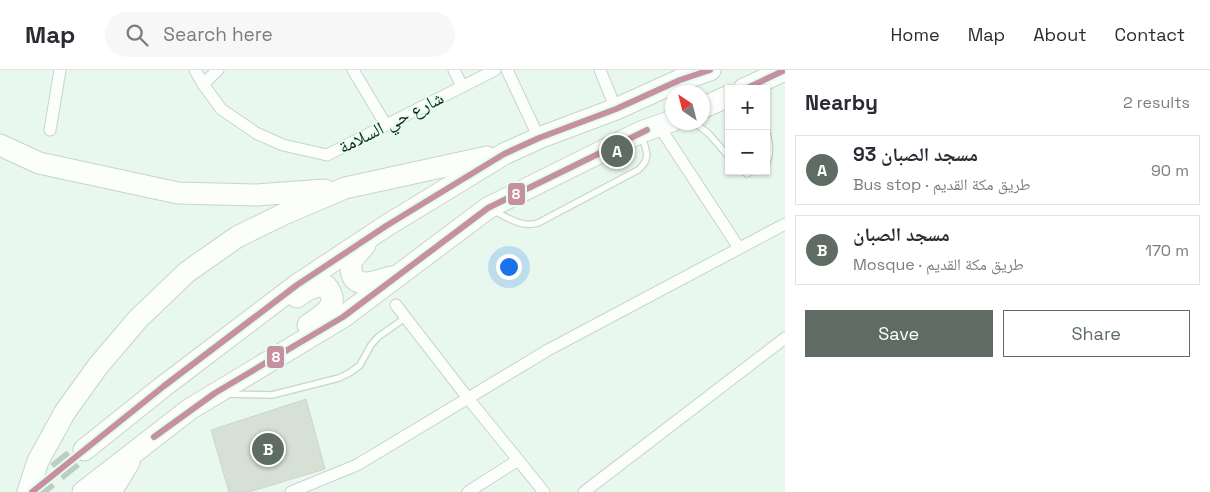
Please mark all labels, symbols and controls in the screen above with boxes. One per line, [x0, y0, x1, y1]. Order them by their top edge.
search box [105, 12, 455, 57]
text: Map [25, 19, 75, 50]
icon: search [123, 21, 151, 49]
text: Search here [163, 22, 273, 47]
text: Home [891, 23, 940, 46]
text: Map [968, 23, 1005, 46]
text: About [1033, 23, 1087, 46]
text: Contact [1115, 23, 1185, 46]
north arrow [665, 85, 710, 130]
map controls [725, 85, 770, 175]
button: + [725, 85, 770, 130]
street label: شارع حي السلامة [335, 86, 449, 161]
text: Nearby [805, 89, 878, 116]
text: 2 results [1123, 92, 1190, 113]
button: − [725, 130, 770, 175]
pin: A [601, 132, 633, 170]
text: مسجد الصبان 93 [853, 142, 978, 167]
text: A [817, 160, 827, 181]
text: 90 m [1151, 160, 1189, 181]
text: Bus stop · طريق مكة القديم [853, 174, 1030, 195]
line badge: 8 [507, 182, 526, 206]
text: 8 [512, 185, 521, 203]
text: مسجد الصبان [853, 222, 950, 247]
text: B [817, 240, 827, 261]
text: 170 m [1145, 240, 1189, 261]
your location [496, 254, 522, 280]
text: Mosque · طريق مكة القديم [853, 254, 1024, 275]
button: Save [805, 310, 993, 357]
button: Share [1003, 310, 1190, 357]
line badge: 8 [266, 345, 285, 369]
text: 8 [272, 348, 281, 366]
pin: B [252, 430, 284, 468]

